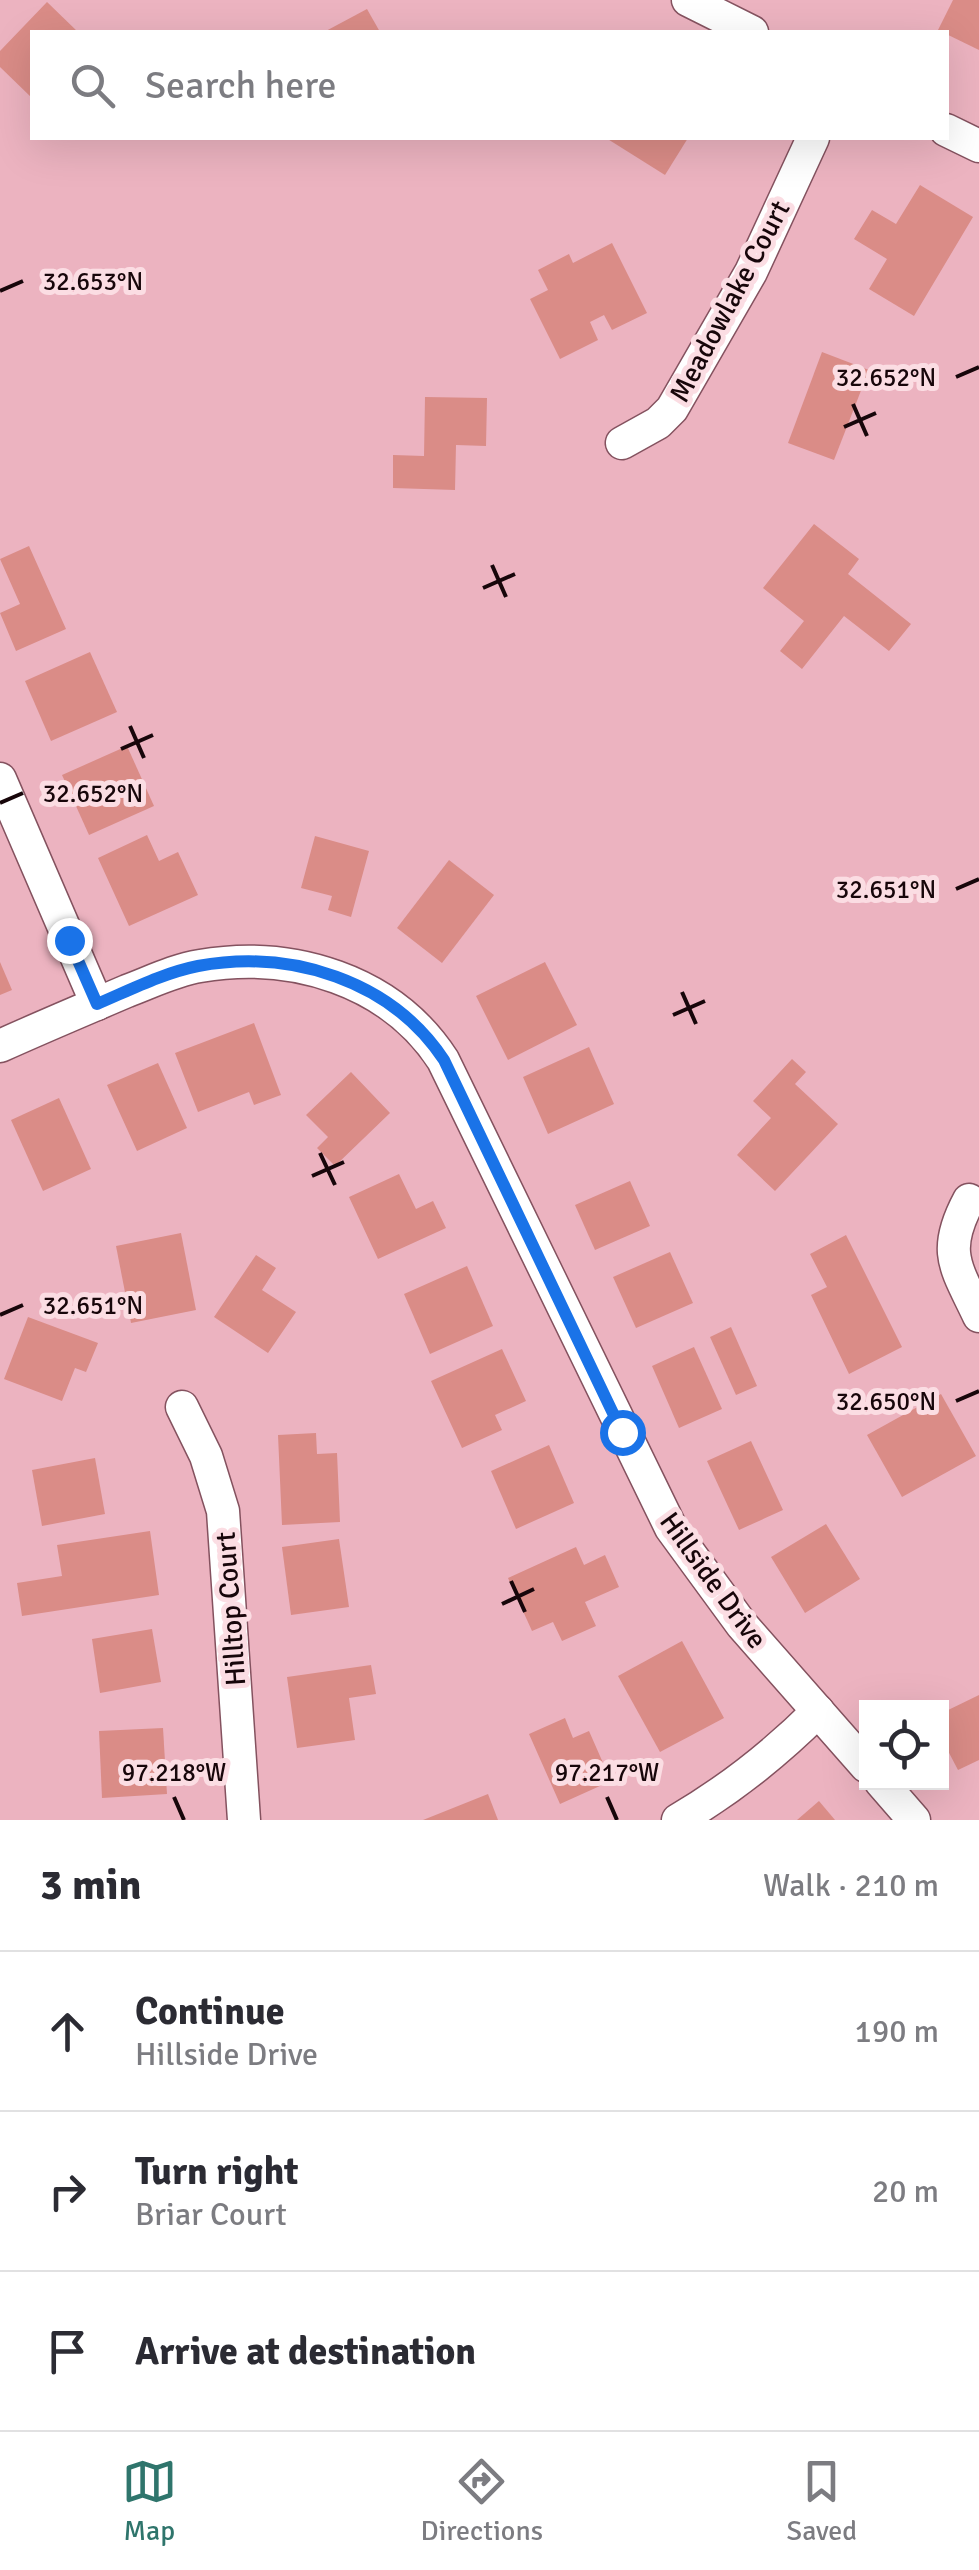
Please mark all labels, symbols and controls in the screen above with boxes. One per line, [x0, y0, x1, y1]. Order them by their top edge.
search box [30, 30, 949, 140]
icon: search [65, 58, 120, 113]
text: Search here [145, 62, 337, 109]
street label: Meadowlake Court [662, 195, 797, 408]
text: 32.653°N [43, 266, 143, 297]
text: 32.652°N [836, 362, 936, 393]
text: 32.652°N [43, 778, 143, 809]
text: 32.651°N [836, 874, 936, 905]
route end [47, 918, 93, 964]
text: 32.651°N [43, 1290, 143, 1321]
text: 32.650°N [836, 1386, 936, 1417]
route start [600, 1410, 646, 1456]
street label: Hillside Drive [652, 1506, 774, 1655]
street label: Hilltop Court [209, 1530, 253, 1687]
map controls [859, 1700, 949, 1790]
button: locate [859, 1700, 949, 1790]
text: 97.218°W [122, 1757, 226, 1788]
text: 97.217°W [555, 1757, 659, 1788]
text: 3 min [40, 1860, 141, 1911]
text: Walk · 210 m [763, 1866, 939, 1905]
text: Continue [135, 1988, 285, 2035]
icon: ahead [40, 2004, 95, 2059]
text: 190 m [855, 2012, 939, 2051]
text: Hillside Drive [135, 2035, 318, 2074]
text: Turn right [135, 2148, 299, 2195]
icon: right [40, 2164, 95, 2219]
text: 20 m [872, 2172, 939, 2211]
text: Briar Court [135, 2195, 287, 2234]
icon: arrive [40, 2324, 95, 2379]
text: Arrive at destination [135, 2328, 476, 2375]
tab: Map [122, 2454, 177, 2548]
tab: Directions [421, 2454, 543, 2548]
tab: Saved [787, 2454, 857, 2548]

